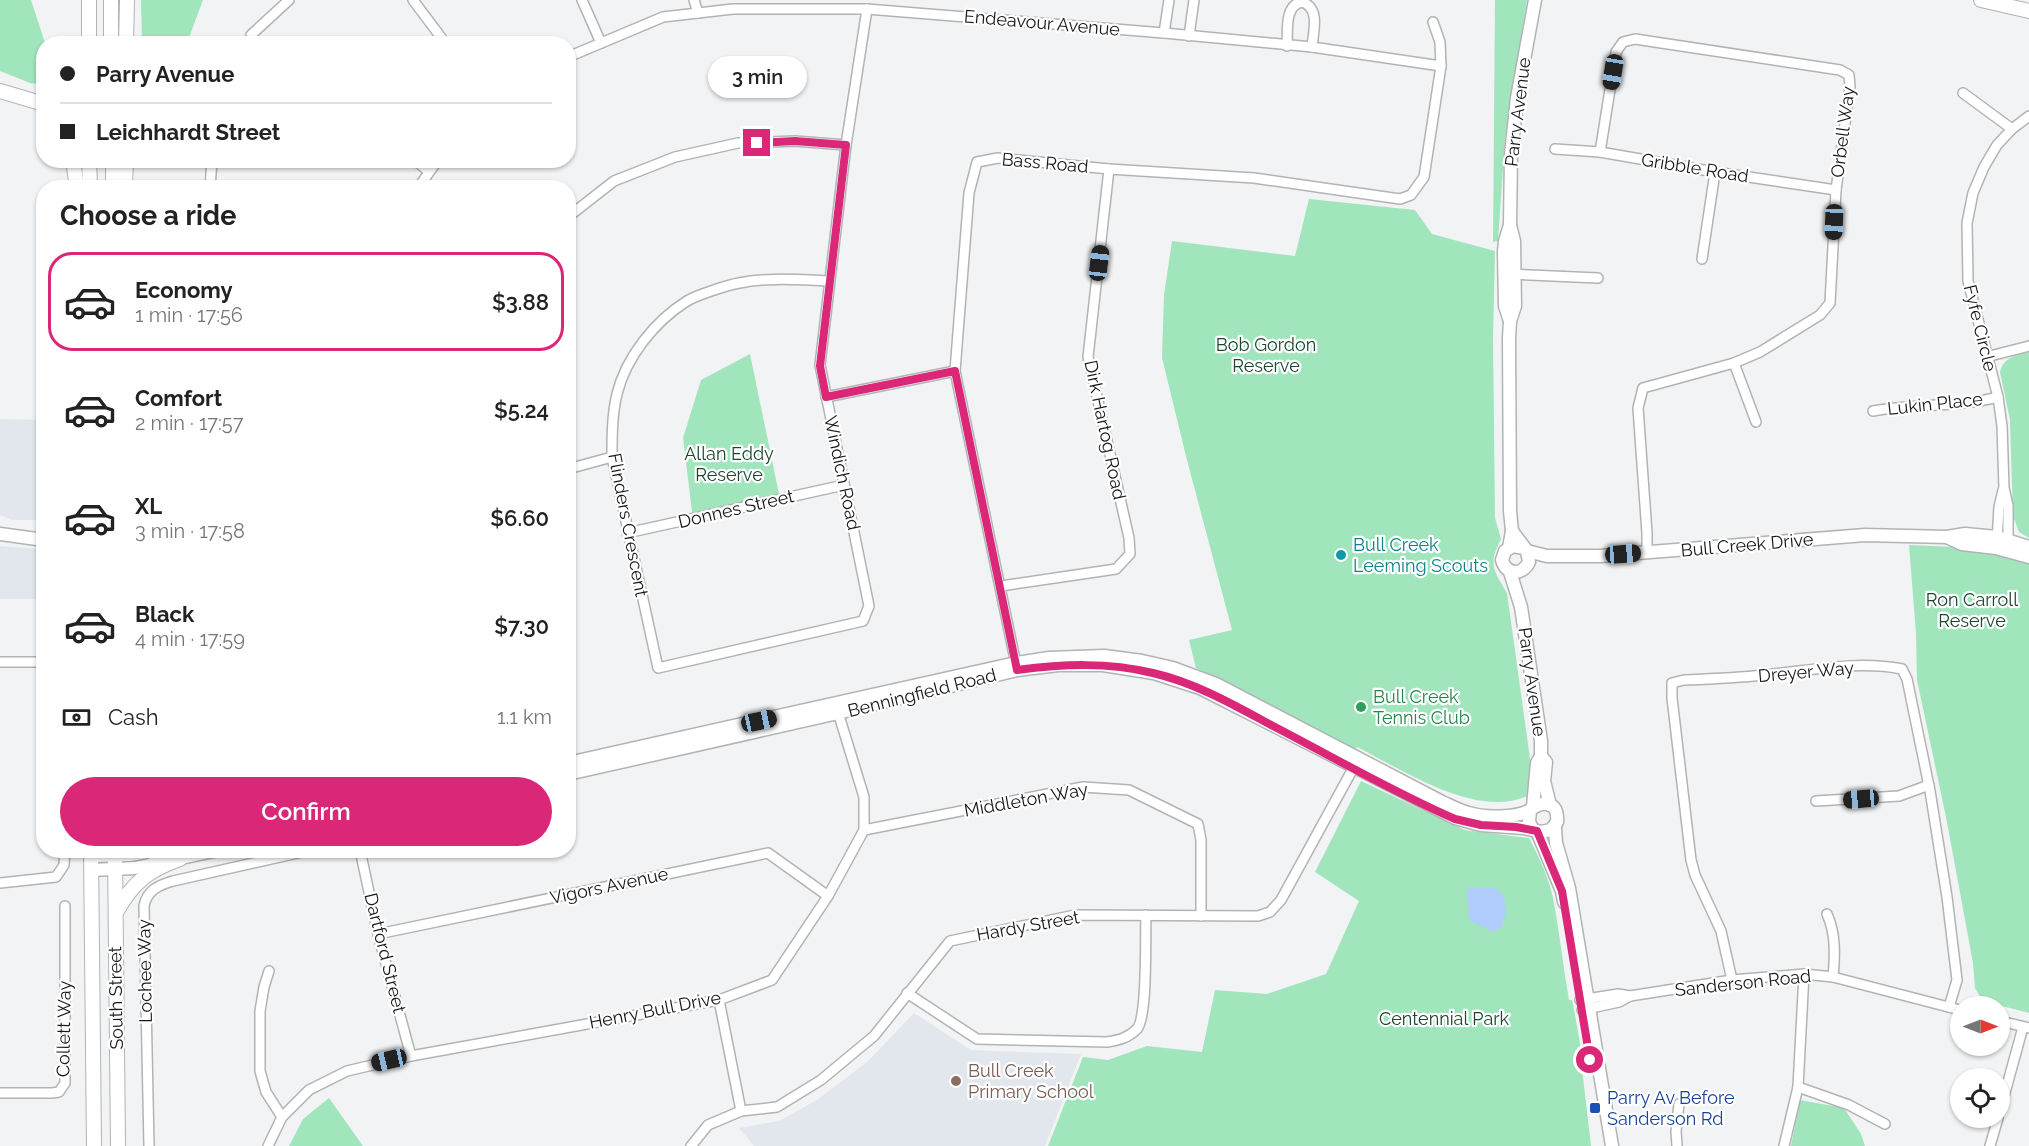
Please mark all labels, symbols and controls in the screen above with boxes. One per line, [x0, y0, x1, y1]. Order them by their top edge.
street label: Endeavour Avenue [963, 5, 1121, 40]
car [1601, 53, 1625, 91]
callout: 3 min [708, 56, 807, 98]
street label: Parry Avenue [1500, 56, 1535, 168]
text: Parry Avenue [96, 61, 234, 87]
text: 3 min [732, 65, 783, 89]
street label: Orbell Way [1826, 85, 1859, 179]
text: Leichhardt Street [96, 119, 280, 145]
route end [743, 129, 770, 156]
street label: Bass Road [1001, 148, 1089, 177]
street label: Gribble Road [1640, 149, 1750, 186]
text: Choose a ride [60, 200, 236, 231]
car [1824, 204, 1844, 240]
car [1088, 244, 1110, 282]
icon: car [63, 275, 117, 329]
text: Economy [135, 277, 233, 303]
street label: Fyfe Circle [1960, 282, 2001, 374]
text: $3.88 [492, 289, 549, 315]
text: 1 min · 17:56 [135, 303, 243, 327]
park label: Bob Gordon Reserve [1216, 334, 1316, 376]
street label: Dirk Hartog Road [1080, 358, 1131, 502]
icon: car [63, 383, 117, 437]
text: Comfort [135, 385, 222, 411]
street label: Lukin Place [1886, 388, 1984, 419]
text: $5.24 [494, 397, 549, 423]
text: 2 min · 17:57 [135, 411, 243, 435]
street label: Windich Road [820, 414, 865, 532]
park label: Allan Eddy Reserve [684, 443, 774, 485]
street label: Flinders Crescent [604, 451, 653, 598]
street label: Donnes Street [676, 485, 796, 532]
icon: car [63, 491, 117, 545]
text: XL [135, 493, 162, 519]
text: $6.60 [490, 505, 549, 531]
text: 3 min · 17:58 [135, 519, 245, 543]
street label: Bull Creek Drive [1680, 528, 1815, 561]
place label: Bull Creek Leeming Scouts [1353, 534, 1488, 576]
car [1604, 544, 1642, 564]
marker: Bull Creek Leeming Scouts [1334, 548, 1348, 562]
park label: Ron Carroll Reserve [1926, 589, 2018, 631]
icon: car [63, 599, 117, 653]
text: Black [135, 601, 194, 627]
text: $7.30 [494, 613, 549, 639]
street label: Parry Avenue [1514, 626, 1551, 738]
text: 4 min · 17:59 [135, 627, 245, 651]
street label: Dreyer Way [1757, 657, 1855, 686]
street label: Benningfield Road [845, 664, 998, 721]
place label: Bull Creek Tennis Club [1373, 686, 1470, 728]
marker: Bull Creek Tennis Club [1354, 700, 1368, 714]
icon: cash [60, 701, 93, 734]
text: Cash [108, 704, 159, 730]
text: 1.1 km [497, 705, 552, 729]
car [740, 708, 778, 734]
button: Confirm [60, 777, 552, 846]
street label: Middleton Way [962, 778, 1090, 821]
car [1842, 788, 1880, 810]
street label: Vigors Avenue [548, 863, 670, 908]
street label: Dartford Street [360, 891, 411, 1015]
street label: Hardy Street [975, 906, 1081, 945]
street label: Lochee Way [133, 919, 156, 1023]
street label: South Street [104, 946, 127, 1050]
street label: Sanderson Road [1674, 965, 1812, 1000]
street label: Collett Way [52, 980, 75, 1077]
street label: Henry Bull Drive [587, 986, 723, 1033]
north arrow [1950, 996, 2010, 1056]
map controls [1950, 996, 2010, 1128]
park label: Centennial Park [1379, 1008, 1510, 1029]
route start [1576, 1046, 1603, 1073]
car [369, 1047, 409, 1073]
place label: Bull Creek Primary School [968, 1060, 1094, 1102]
button: locate [1950, 1068, 2010, 1128]
marker: Bull Creek Primary School [949, 1074, 963, 1088]
place label: Parry Av Before Sanderson Rd [1607, 1087, 1735, 1129]
marker: Parry Av Before Sanderson Rd [1588, 1101, 1602, 1115]

